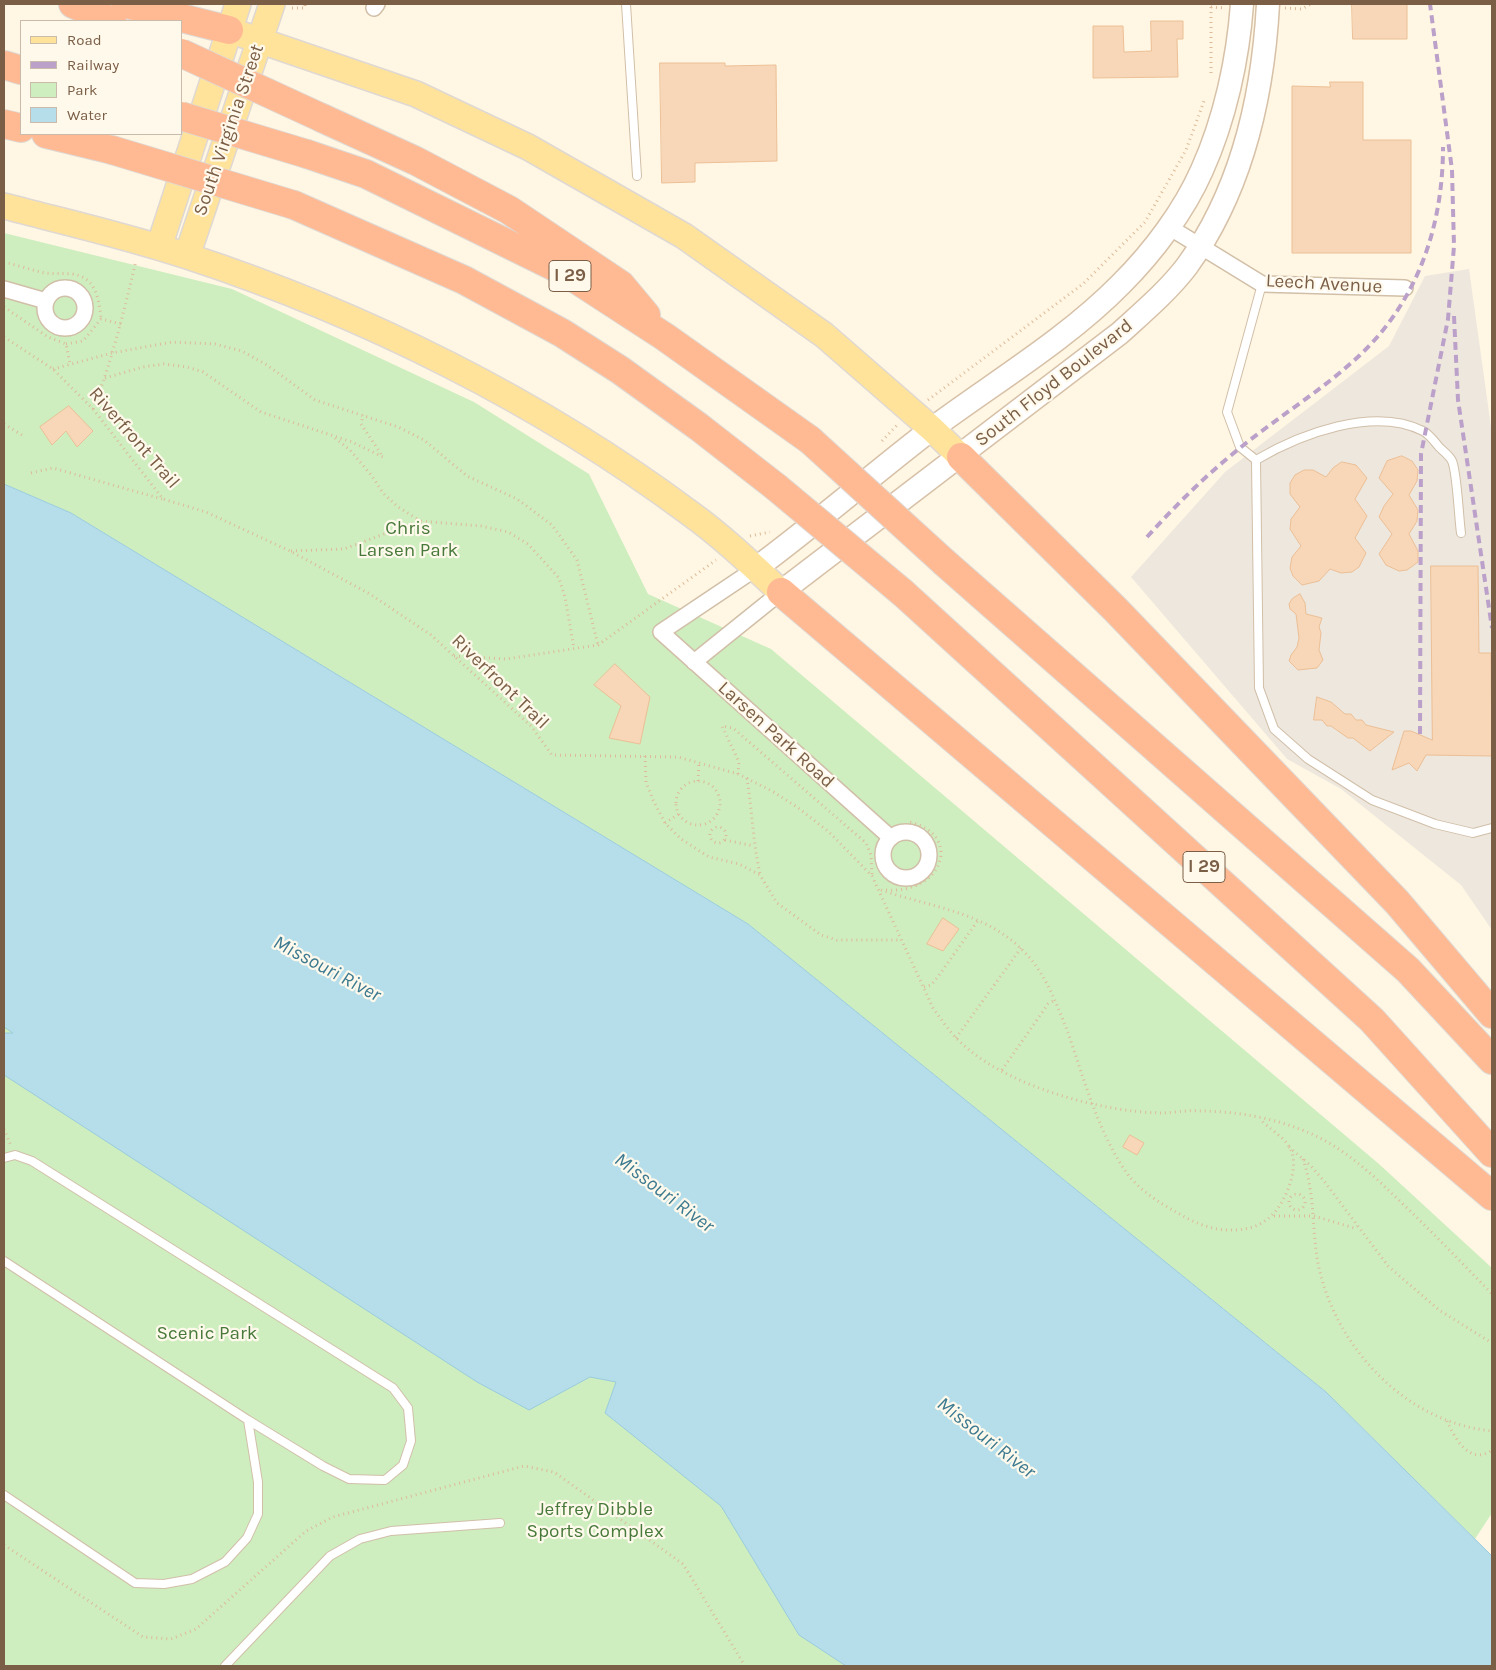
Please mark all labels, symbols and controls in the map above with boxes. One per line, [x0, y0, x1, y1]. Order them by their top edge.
legend [20, 20, 182, 135]
text: Road [67, 31, 102, 49]
street label: South Virginia Street [189, 41, 269, 219]
text: Railway [67, 56, 119, 74]
text: Park [67, 81, 97, 99]
text: Water [67, 106, 107, 124]
road number: I 29 [549, 260, 591, 292]
street label: Leech Avenue [1265, 270, 1383, 298]
street label: South Floyd Boulevard [971, 314, 1137, 452]
street label: Riverfront Trail [84, 383, 184, 493]
park label: Chris Larsen Park [358, 518, 458, 562]
street label: Riverfront Trail [446, 630, 554, 734]
street label: Larsen Park Road [713, 677, 839, 793]
road number: I 29 [1183, 852, 1225, 882]
water label: Missouri River [269, 931, 385, 1007]
water label: Missouri River [609, 1148, 719, 1238]
park label: Scenic Park [156, 1323, 258, 1345]
water label: Missouri River [932, 1392, 1040, 1484]
park label: Jeffrey Dibble Sports Complex [526, 1499, 664, 1543]

